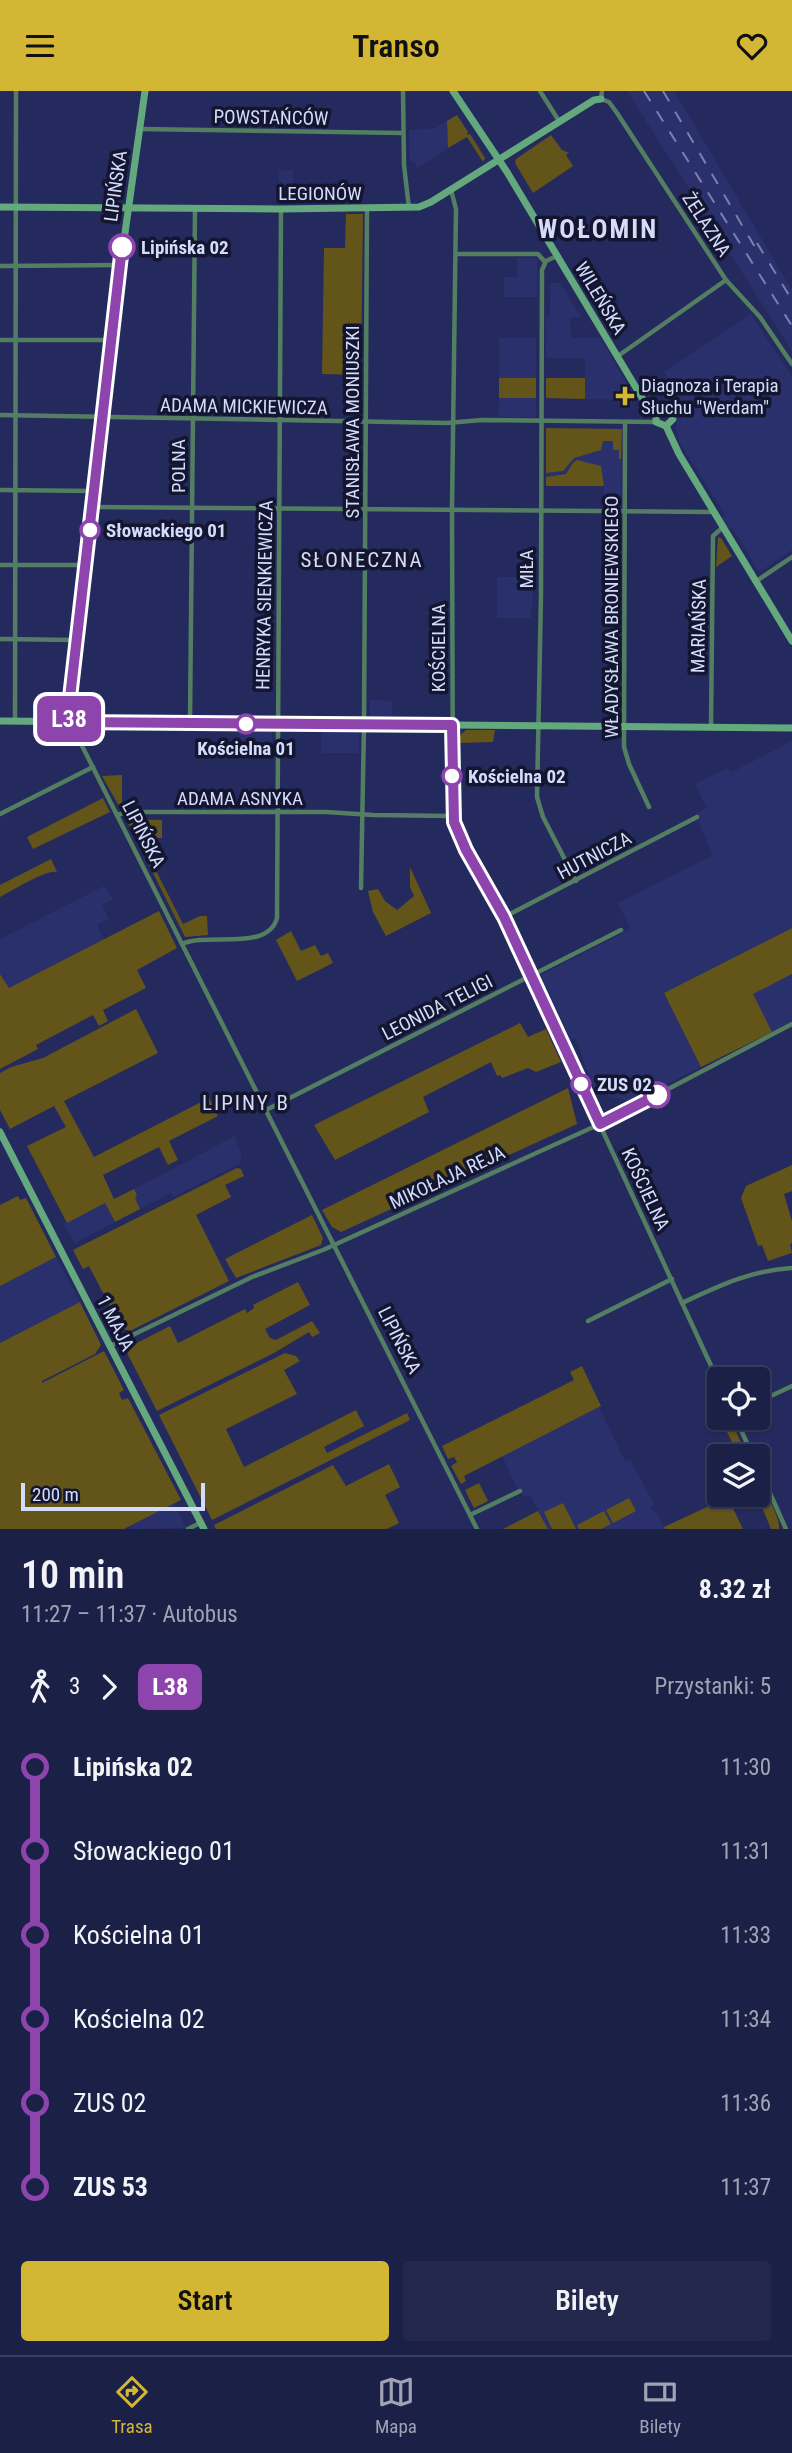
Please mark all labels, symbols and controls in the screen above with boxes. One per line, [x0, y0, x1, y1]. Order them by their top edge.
icon: menu [21, 27, 59, 65]
text: Transo [352, 27, 440, 65]
icon: heart [733, 27, 771, 65]
street label: POWSTAŃCÓW [213, 105, 329, 130]
street label: LIPIŃSKA [99, 149, 132, 223]
street label: LEGIONÓW [278, 182, 362, 205]
street label: ŻELAZNA [677, 188, 736, 261]
district label: WOŁOMIN [538, 214, 658, 244]
marker: Lipińska 02 [109, 234, 135, 260]
place label: Lipińska 02 [141, 236, 229, 259]
street label: WILEŃSKA [570, 258, 631, 339]
street label: STANISŁAWA MONIUSZKI [341, 326, 364, 518]
place label: Diagnoza i Terapia Słuchu "Werdam" [641, 374, 779, 419]
marker: Diagnoza i Terapia Słuchu "Werdam" [615, 386, 635, 406]
street label: ADAMA MICKIEWICZA [160, 394, 328, 419]
street label: POLNA [167, 439, 190, 493]
street label: WŁADYSŁAWA BRONIEWSKIEGO [600, 496, 623, 738]
street label: HENRYKA SIENKIEWICZA [251, 500, 278, 690]
place label: Słowackiego 01 [106, 519, 226, 542]
marker: Słowackiego 01 [80, 520, 100, 540]
district label: SŁONECZNA [300, 548, 424, 572]
street label: MIŁA [515, 549, 538, 589]
street label: MARIAŃSKA [686, 579, 711, 673]
street label: KOŚCIELNA [427, 604, 450, 692]
line badge: L38 [29, 696, 109, 742]
text: L38 [51, 705, 87, 733]
marker: Kościelna 01 [236, 714, 256, 734]
place label: Kościelna 01 [197, 737, 295, 760]
place label: Kościelna 02 [468, 765, 566, 788]
marker: Kościelna 02 [442, 766, 462, 786]
street label: ADAMA ASNYKA [177, 787, 303, 810]
street label: LIPIŃSKA [117, 797, 170, 872]
street label: HUTNICZA [553, 826, 635, 885]
street label: LEONIDA TELIGI [378, 970, 496, 1045]
place label: ZUS 02 [597, 1073, 652, 1096]
marker: ZUS 02 [571, 1074, 591, 1094]
unlabelled marker [644, 1082, 670, 1108]
district label: LIPINY B [202, 1091, 290, 1115]
street label: MIKOŁAJA REJA [386, 1141, 508, 1214]
street label: KOŚCIELNA [616, 1144, 675, 1234]
street label: 1 MAJA [92, 1292, 139, 1355]
street label: LIPIŃSKA [373, 1303, 426, 1378]
map controls [707, 1367, 770, 1507]
button: locate [707, 1367, 770, 1430]
button: layers [707, 1444, 770, 1507]
scale bar [21, 1480, 205, 1512]
text: 200 m [32, 1483, 79, 1506]
text: 10 min [21, 1553, 124, 1597]
text: 8.32 zł [699, 1574, 771, 1604]
text: 11:27 – 11:37 · Autobus [21, 1601, 238, 1628]
icon: walk [21, 1668, 59, 1706]
icon: forward [90, 1668, 128, 1706]
text: 3 [69, 1673, 80, 1700]
text: L38 [152, 1673, 188, 1701]
text: Przystanki: 5 [654, 1673, 771, 1700]
text: Lipińska 02 [73, 1752, 193, 1782]
text: 11:30 [720, 1754, 771, 1781]
text: Słowackiego 01 [73, 1836, 235, 1866]
text: 11:31 [720, 1838, 771, 1865]
text: Kościelna 01 [73, 1920, 205, 1950]
text: 11:33 [720, 1922, 771, 1949]
text: Kościelna 02 [73, 2004, 205, 2034]
text: 11:34 [720, 2006, 771, 2033]
text: ZUS 02 [73, 2088, 146, 2118]
text: 11:36 [720, 2090, 771, 2117]
text: ZUS 53 [73, 2172, 148, 2202]
text: 11:37 [720, 2174, 771, 2201]
button: Start [21, 2261, 389, 2341]
button: Bilety [403, 2261, 771, 2341]
tab: Trasa [111, 2373, 153, 2438]
tab: Mapa [375, 2373, 417, 2438]
tab: Bilety [639, 2373, 681, 2438]

